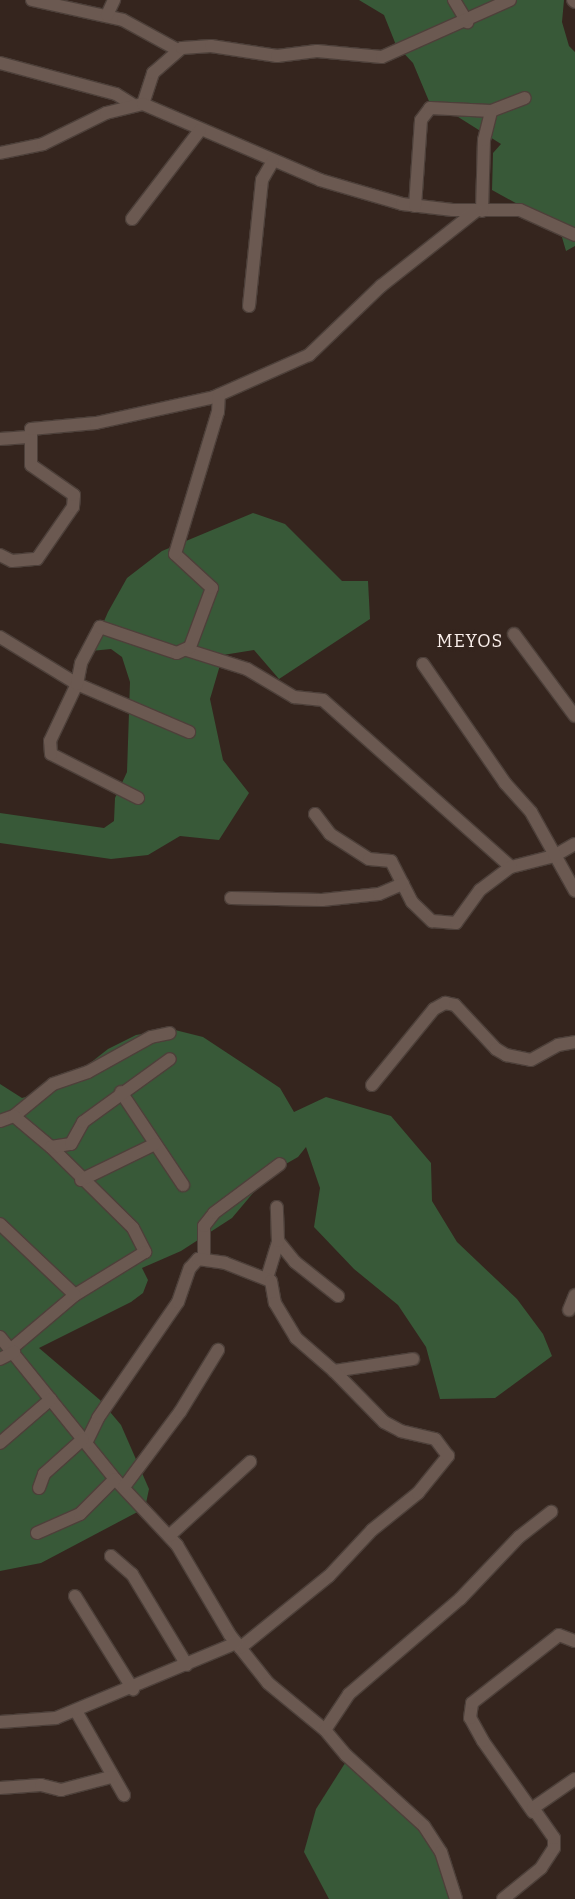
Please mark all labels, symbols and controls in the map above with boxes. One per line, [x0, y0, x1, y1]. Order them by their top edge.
district label: MEYOS [436, 630, 504, 652]

